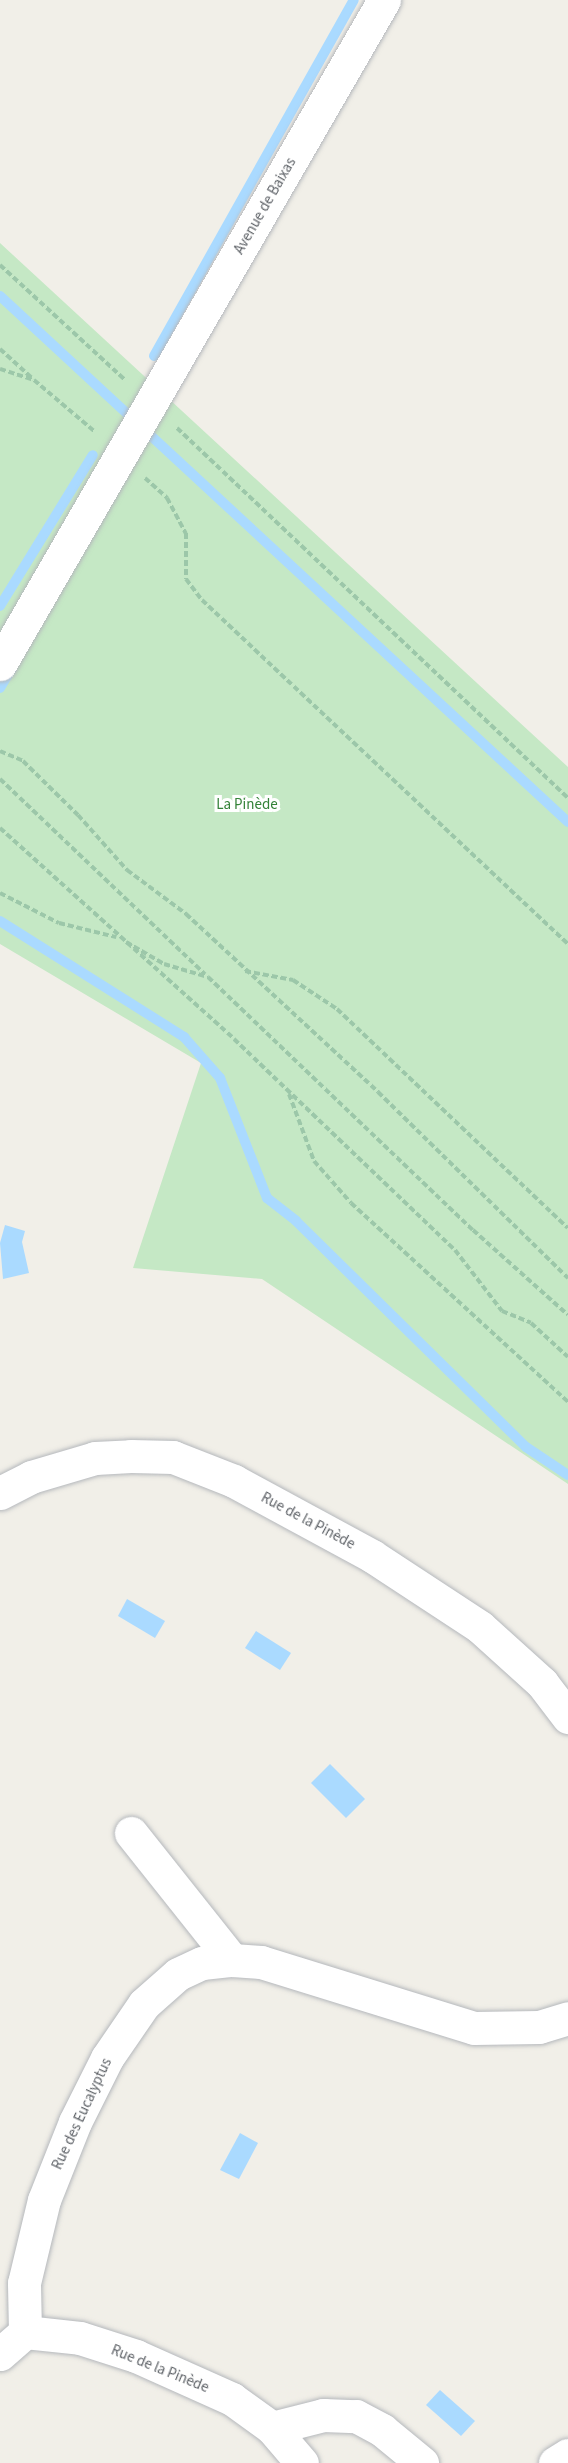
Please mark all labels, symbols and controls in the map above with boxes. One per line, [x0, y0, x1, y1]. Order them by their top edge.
street label: Avenue de Baixas [230, 155, 300, 257]
park label: La Pinède [216, 796, 278, 814]
street label: Rue de la Pinède [258, 1489, 358, 1553]
street label: Rue des Eucalyptus [48, 2055, 116, 2173]
street label: Rue de la Pinède [108, 2341, 212, 2397]

